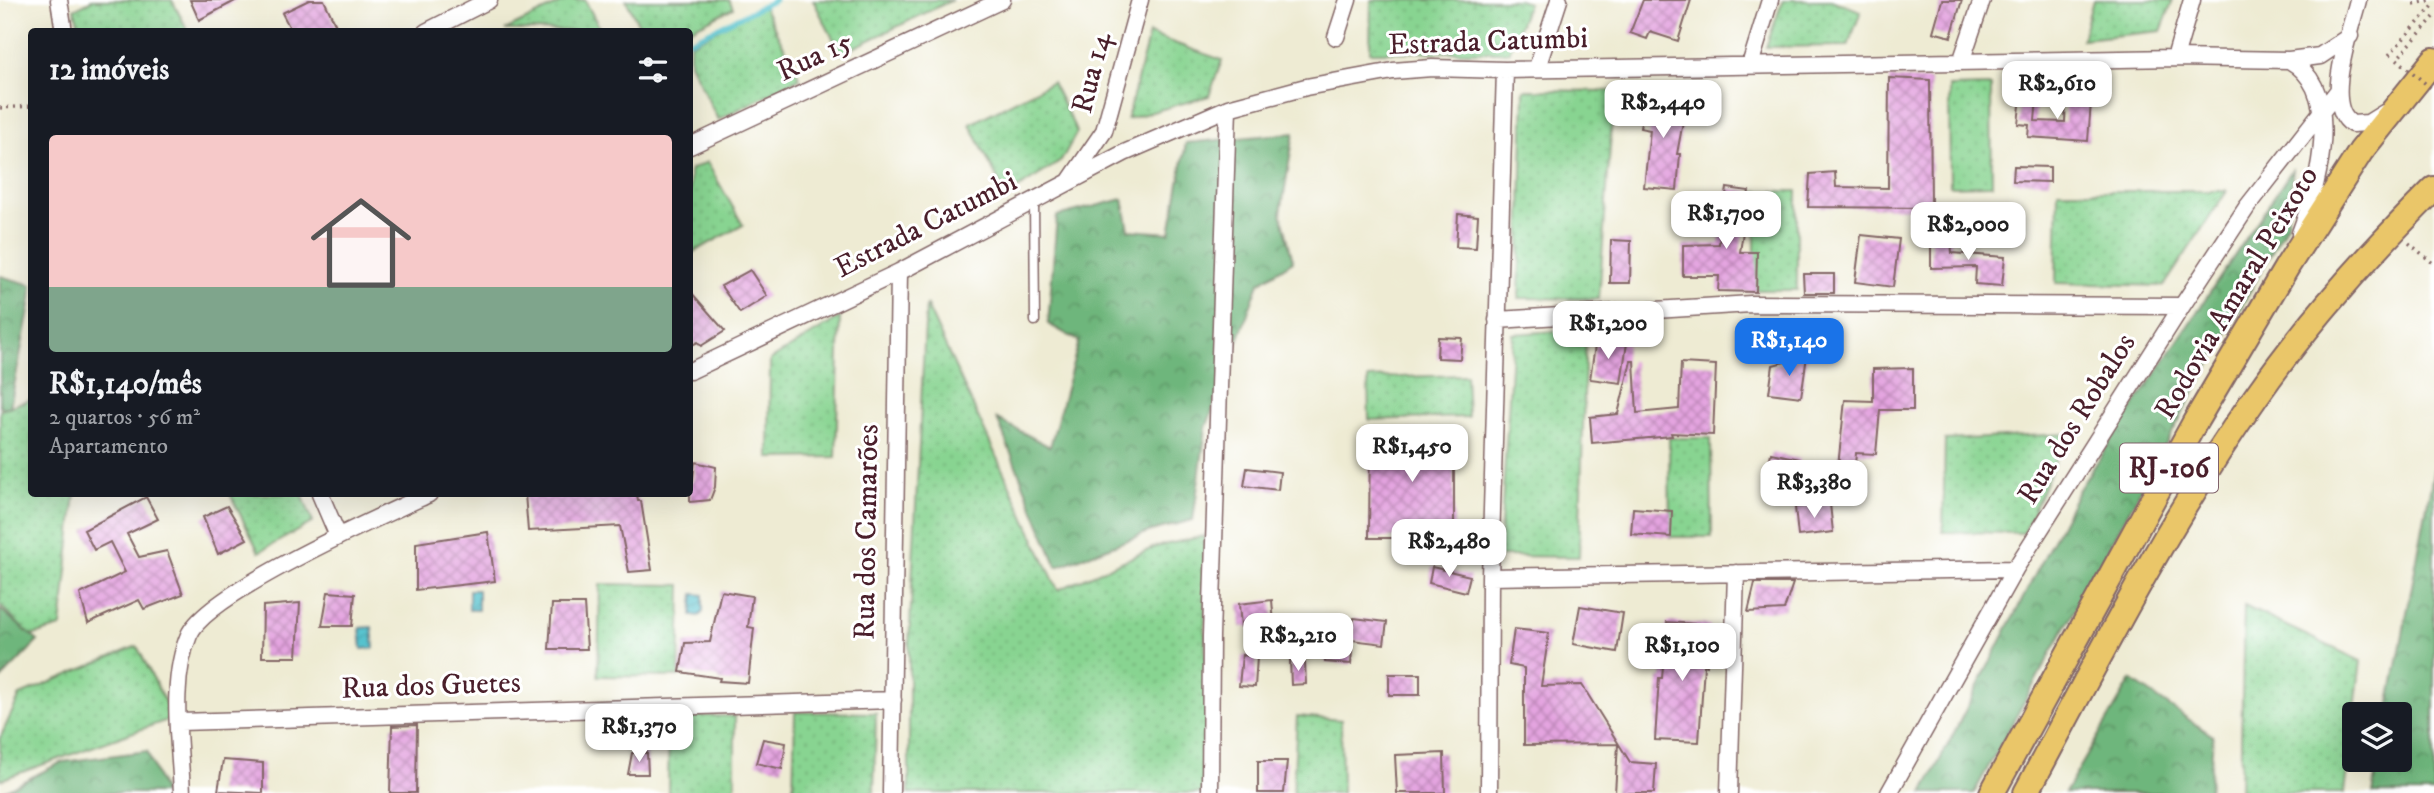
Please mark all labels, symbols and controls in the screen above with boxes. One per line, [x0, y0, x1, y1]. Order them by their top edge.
street label: Estrada Catumbi [1387, 20, 1589, 64]
street label: Rua 15 [771, 23, 859, 91]
street label: Rua 14 [1064, 28, 1120, 117]
icon: filters [634, 51, 672, 89]
text: 12 imóveis [49, 52, 169, 89]
pin: R$2,610 [1992, 61, 2122, 121]
text: R$2,610 [2018, 69, 2096, 98]
pin: R$2,440 [1598, 80, 1728, 140]
text: R$2,440 [1621, 88, 1705, 117]
street label: Rodovia Amaral Peixoto [2147, 160, 2327, 426]
street label: Estrada Catumbi [829, 163, 1023, 287]
icon: home [298, 180, 424, 306]
pin: R$1,700 [1661, 191, 1791, 251]
text: R$1,700 [1687, 199, 1765, 228]
pin: R$2,000 [1903, 202, 2033, 262]
text: R$2,000 [1927, 210, 2009, 239]
pin: R$1,200 [1543, 302, 1673, 361]
text: R$1,200 [1569, 309, 1647, 338]
pin: R$1,140 [1724, 318, 1854, 378]
text: R$1,140 [1751, 326, 1827, 355]
street label: Rua dos Robalos [2010, 327, 2144, 511]
text: R$1,140/mês [49, 366, 202, 403]
text: 2 quartos · 56 m² [49, 403, 200, 432]
street label: Rua dos Camarões [847, 424, 887, 640]
pin: R$1,450 [1347, 424, 1477, 484]
text: Apartamento [49, 432, 168, 461]
text: R$1,450 [1372, 432, 1452, 461]
road number: RJ-106 [2120, 444, 2218, 492]
pin: R$3,380 [1749, 461, 1879, 520]
text: R$3,380 [1776, 468, 1852, 497]
pin: R$2,480 [1384, 520, 1514, 579]
text: R$2,480 [1407, 527, 1491, 556]
pin: R$2,210 [1233, 614, 1363, 673]
text: R$2,210 [1259, 621, 1337, 650]
pin: R$1,100 [1617, 624, 1747, 683]
text: R$1,100 [1644, 631, 1720, 660]
street label: Rua dos Guetes [341, 664, 521, 708]
map controls [2342, 702, 2412, 772]
button: layers [2342, 702, 2412, 772]
pin: R$1,370 [574, 704, 704, 764]
text: R$1,370 [601, 712, 677, 741]

